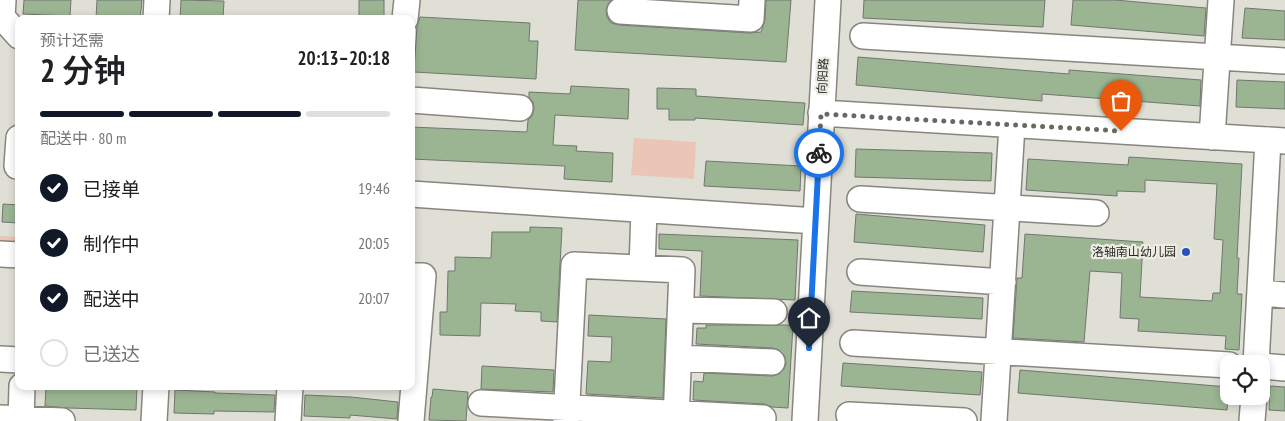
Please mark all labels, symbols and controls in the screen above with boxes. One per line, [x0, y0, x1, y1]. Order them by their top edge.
text: 预计还需 [40, 30, 104, 50]
text: 20:13–20:18 [297, 46, 390, 70]
text: 2 分钟 [40, 49, 126, 91]
street label: 向阳路 [814, 58, 831, 94]
pin [1100, 80, 1142, 131]
icon: bag [1107, 87, 1135, 115]
text: 配送中 · 80 m [40, 128, 126, 148]
courier [794, 128, 844, 178]
icon: bike [805, 139, 833, 167]
icon: check [40, 174, 68, 202]
text: 已接单 [83, 177, 140, 201]
text: 19:46 [358, 178, 390, 198]
icon: check [40, 229, 68, 257]
text: 制作中 [83, 232, 140, 256]
text: 20:05 [358, 233, 390, 253]
place label: 洛轴南山幼儿园 [1092, 244, 1176, 259]
marker: 洛轴南山幼儿园 [1180, 246, 1192, 258]
icon: check [40, 284, 68, 312]
text: 配送中 [83, 287, 140, 311]
text: 20:07 [358, 288, 390, 308]
pin [788, 297, 830, 348]
icon: home [795, 304, 823, 332]
text: 已送达 [83, 342, 140, 366]
map controls [1220, 355, 1270, 405]
button: locate [1220, 355, 1270, 405]

